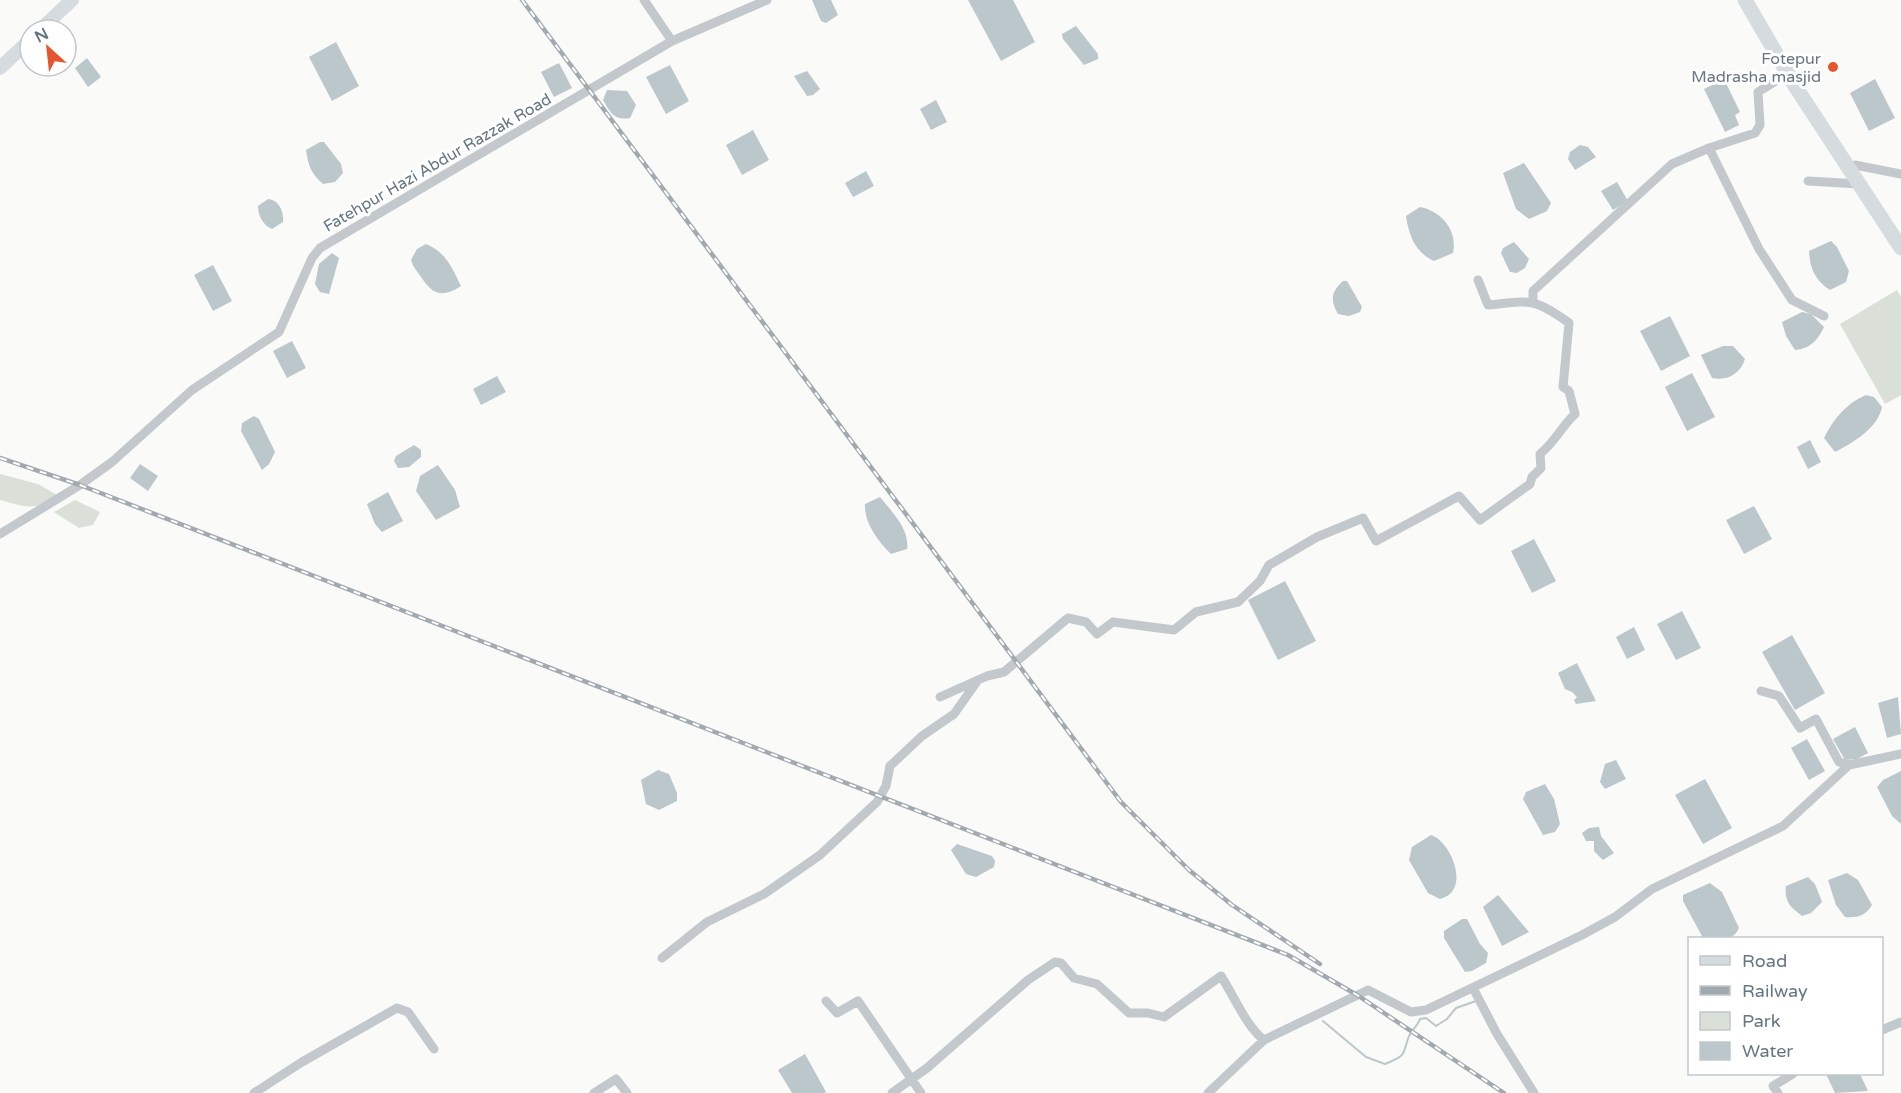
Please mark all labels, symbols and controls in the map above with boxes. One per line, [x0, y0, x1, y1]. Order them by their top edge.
north arrow [18, 18, 78, 78]
text: N [31, 24, 52, 47]
place label: Fotepur Madrasha masjid [1691, 49, 1822, 87]
marker: Fotepur Madrasha masjid [1826, 60, 1840, 74]
street label: Fatehpur Hazi Abdur Razzak Road [320, 89, 555, 236]
legend [1688, 937, 1883, 1075]
text: Road [1742, 950, 1787, 972]
text: Railway [1742, 980, 1808, 1002]
text: Park [1742, 1010, 1781, 1032]
text: Water [1742, 1040, 1793, 1062]

